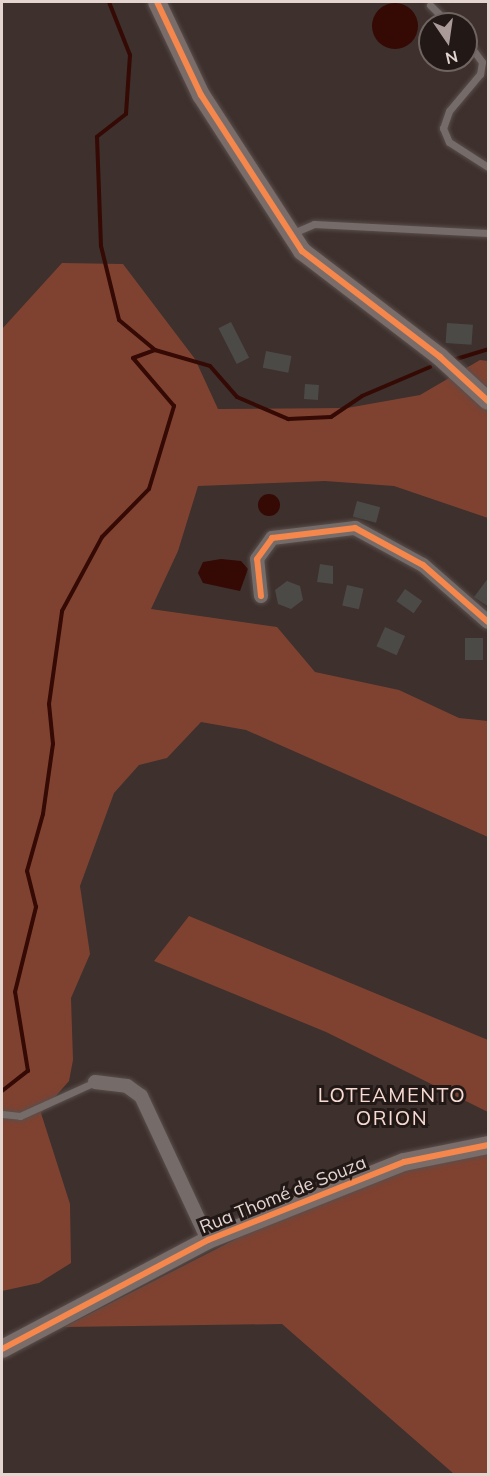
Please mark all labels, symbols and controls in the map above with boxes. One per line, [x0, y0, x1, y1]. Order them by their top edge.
north arrow [418, 12, 478, 72]
text: N [443, 46, 460, 69]
district label: LOTEAMENTO ORION [318, 1083, 466, 1130]
street label: Rua Thomé de Souza [197, 1152, 369, 1238]

